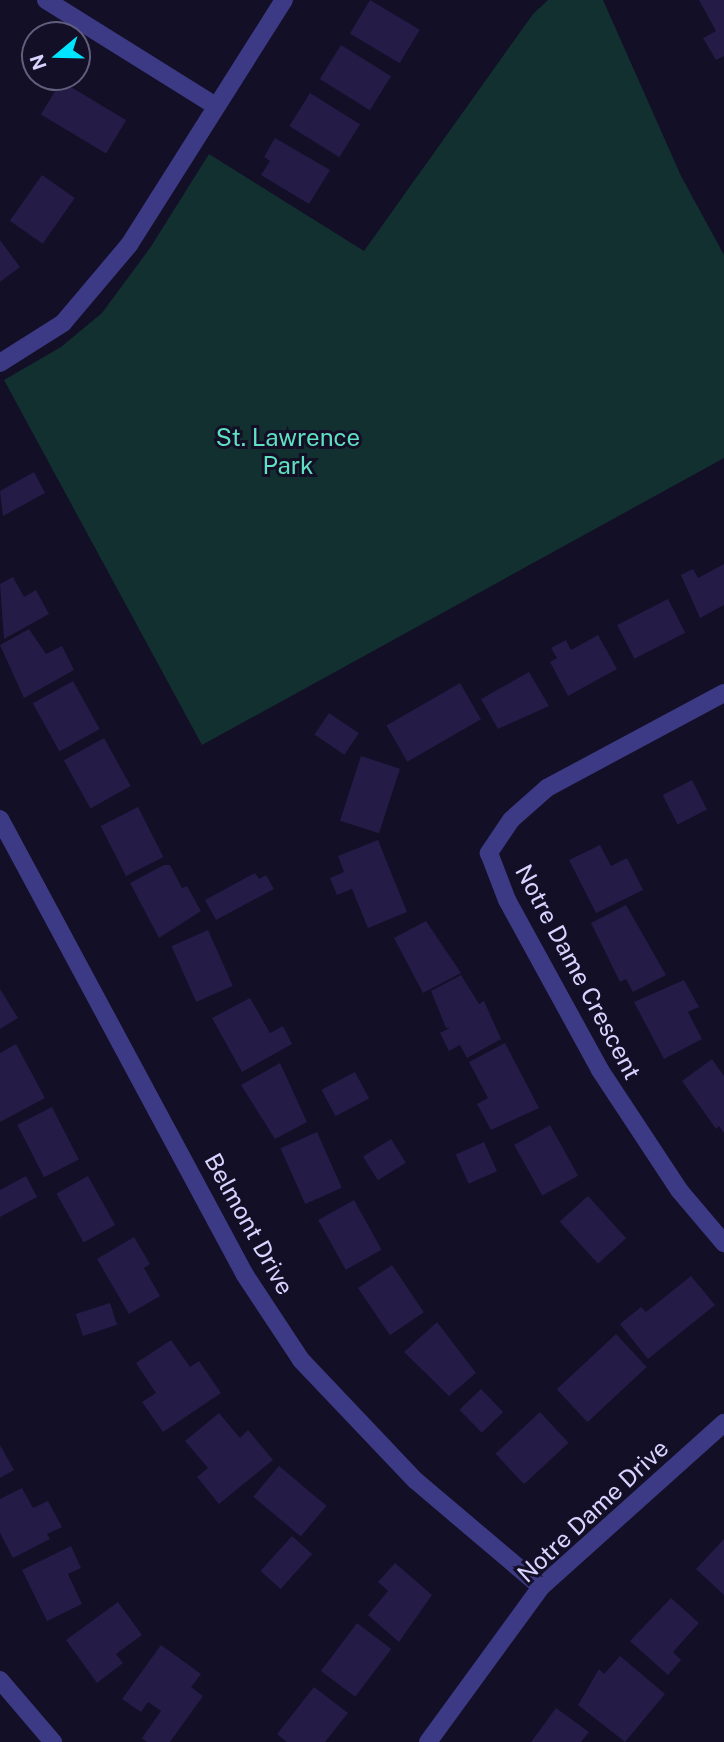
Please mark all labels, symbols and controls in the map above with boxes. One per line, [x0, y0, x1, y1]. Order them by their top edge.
north arrow [21, 21, 91, 91]
text: N [25, 52, 51, 73]
park label: St. Lawrence Park [216, 424, 360, 480]
street label: Notre Dame Crescent [509, 859, 647, 1085]
street label: Belmont Drive [198, 1148, 300, 1300]
street label: Notre Dame Drive [511, 1433, 675, 1589]

